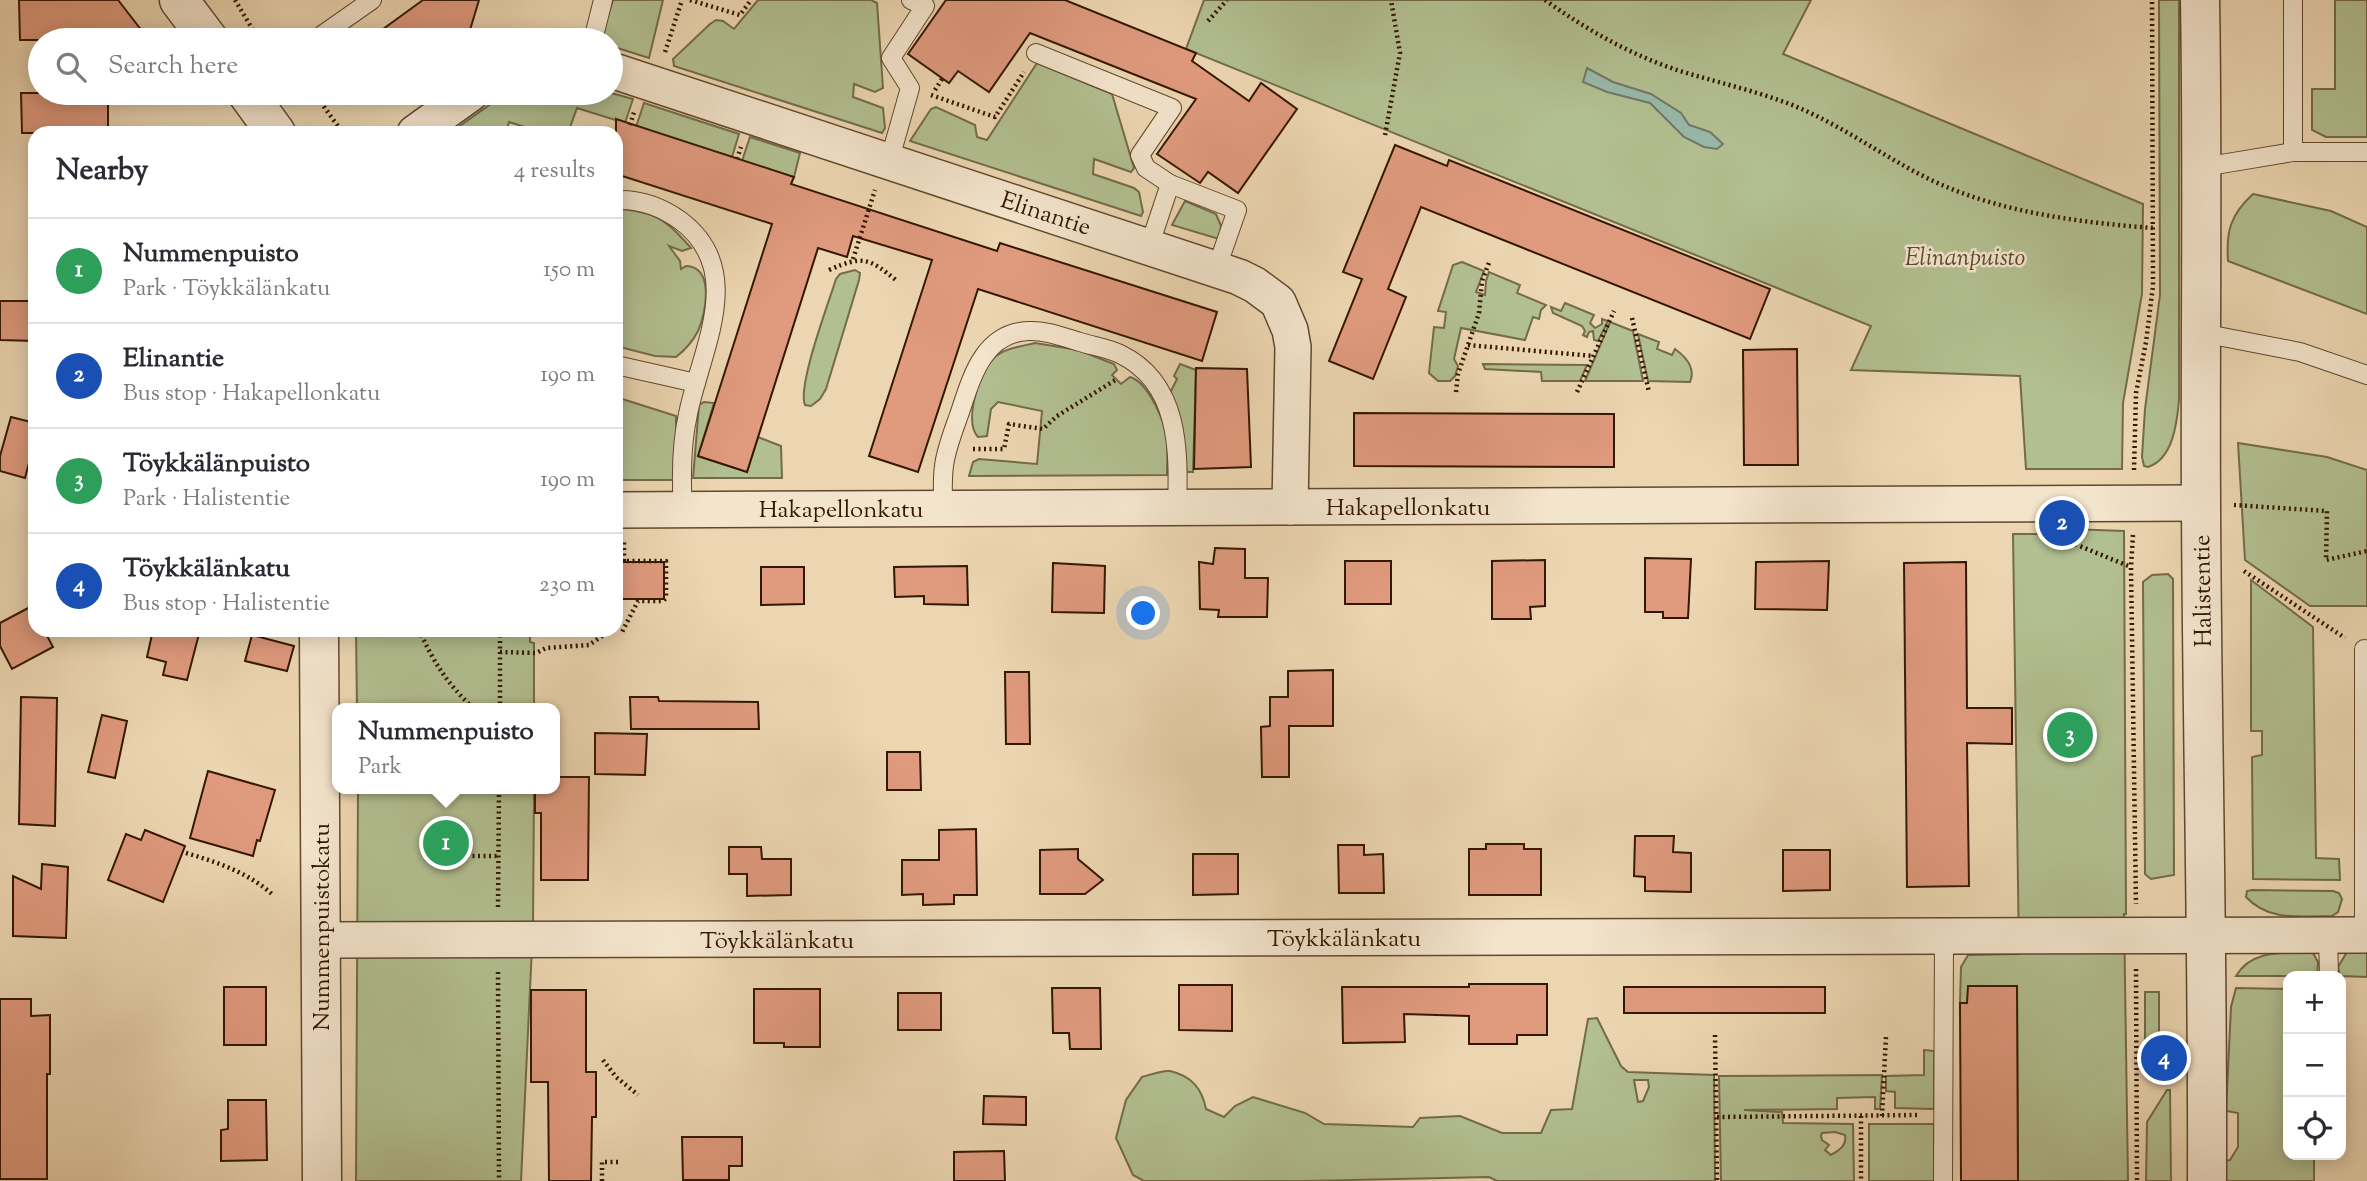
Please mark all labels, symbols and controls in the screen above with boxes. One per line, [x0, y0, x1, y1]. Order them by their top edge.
search box [28, 28, 623, 105]
icon: search [52, 48, 90, 86]
text: Search here [108, 48, 238, 85]
text: Nearby [56, 150, 148, 193]
text: 4 results [514, 155, 595, 188]
street label: Elinantie [996, 184, 1095, 245]
text: Nummenpuisto [123, 236, 299, 273]
park label: Elinanpuisto [1905, 242, 2025, 276]
text: 1 [75, 254, 83, 287]
text: 150 m [543, 254, 595, 287]
text: Park · Töykkälänkatu [123, 273, 330, 306]
text: Elinantie [123, 341, 224, 378]
text: 2 [74, 359, 84, 392]
text: 190 m [540, 359, 595, 392]
text: Bus stop · Hakapellonkatu [123, 378, 380, 411]
text: Töykkälänpuisto [123, 446, 310, 483]
text: 3 [74, 464, 84, 497]
text: 190 m [540, 464, 595, 497]
text: Park · Halistentie [123, 483, 290, 516]
street label: Hakapellonkatu [1326, 492, 1491, 526]
street label: Hakapellonkatu [759, 494, 924, 528]
pin: 2 [2039, 497, 2085, 549]
street label: Halistentie [2186, 534, 2222, 647]
text: Töykkälänkatu [123, 551, 290, 588]
text: 4 [73, 569, 85, 602]
text: 230 m [539, 569, 595, 602]
text: Bus stop · Halistentie [123, 588, 330, 621]
your location [1126, 596, 1160, 630]
popup [332, 703, 560, 794]
pin: 3 [2047, 709, 2093, 761]
text: Nummenpuisto [358, 714, 534, 751]
text: Park [358, 751, 402, 784]
pin: 1 [423, 817, 469, 869]
street label: Nummenpuistokatu [306, 823, 340, 1031]
street label: Töykkälänkatu [1267, 923, 1421, 957]
street label: Töykkälänkatu [700, 925, 854, 959]
map controls [2283, 971, 2346, 1160]
button: + [2283, 971, 2346, 1034]
pin: 4 [2141, 1032, 2187, 1084]
button: − [2283, 1034, 2346, 1097]
button: locate [2283, 1097, 2346, 1160]

